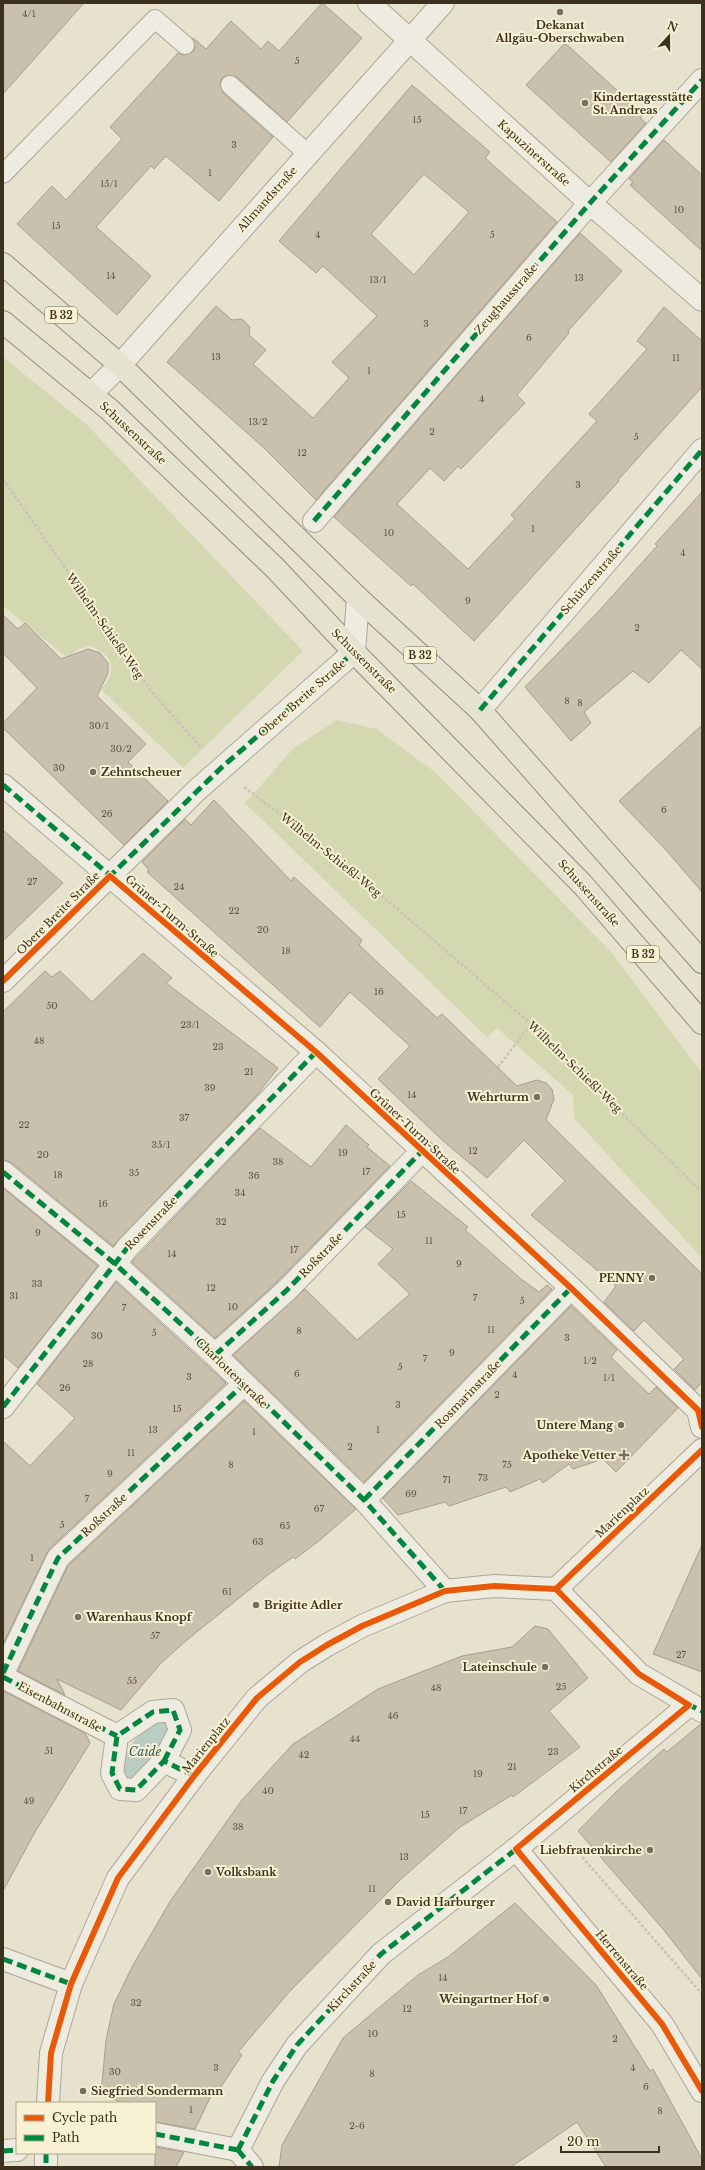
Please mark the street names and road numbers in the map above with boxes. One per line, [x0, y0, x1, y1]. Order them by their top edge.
street label: Kapuzinerstraße [495, 117, 573, 189]
street label: Allmandstraße [233, 164, 300, 235]
street label: Zeughausstraße [471, 261, 541, 337]
road number: B 32 [45, 307, 77, 323]
street label: Schussenstraße [97, 399, 169, 467]
street label: Schützenstraße [557, 543, 625, 617]
street label: Wilhelm-Schießl-Weg [63, 570, 147, 682]
street label: Schussenstraße [329, 626, 399, 696]
road number: B 32 [404, 647, 436, 663]
street label: Obere Breite Straße [255, 656, 349, 740]
street label: Wilhelm-Schießl-Weg [277, 809, 385, 900]
street label: Schussenstraße [555, 856, 623, 930]
street label: Obere Breite Straße [13, 868, 103, 958]
street label: Grüner-Turm-Straße [122, 872, 222, 960]
road number: B 32 [627, 946, 659, 962]
street label: Wilhelm-Schießl-Weg [524, 1018, 625, 1116]
street label: Grüner-Turm-Straße [367, 1085, 463, 1177]
street label: Rosenstraße [122, 1193, 180, 1253]
street label: Roßstraße [296, 1229, 346, 1281]
street label: Charlottenstraße [193, 1335, 271, 1411]
street label: Rosmarinstraße [432, 1357, 504, 1431]
street label: Marienplatz [592, 1484, 652, 1540]
street label: Roßstraße [78, 1490, 130, 1540]
street label: Eisenbahnstraße [15, 1679, 105, 1735]
street label: Marienplatz [179, 1714, 233, 1776]
street label: Kirchstraße [567, 1743, 625, 1795]
street label: Herrenstraße [593, 1927, 651, 1993]
street label: Kirchstraße [325, 1957, 379, 2015]

